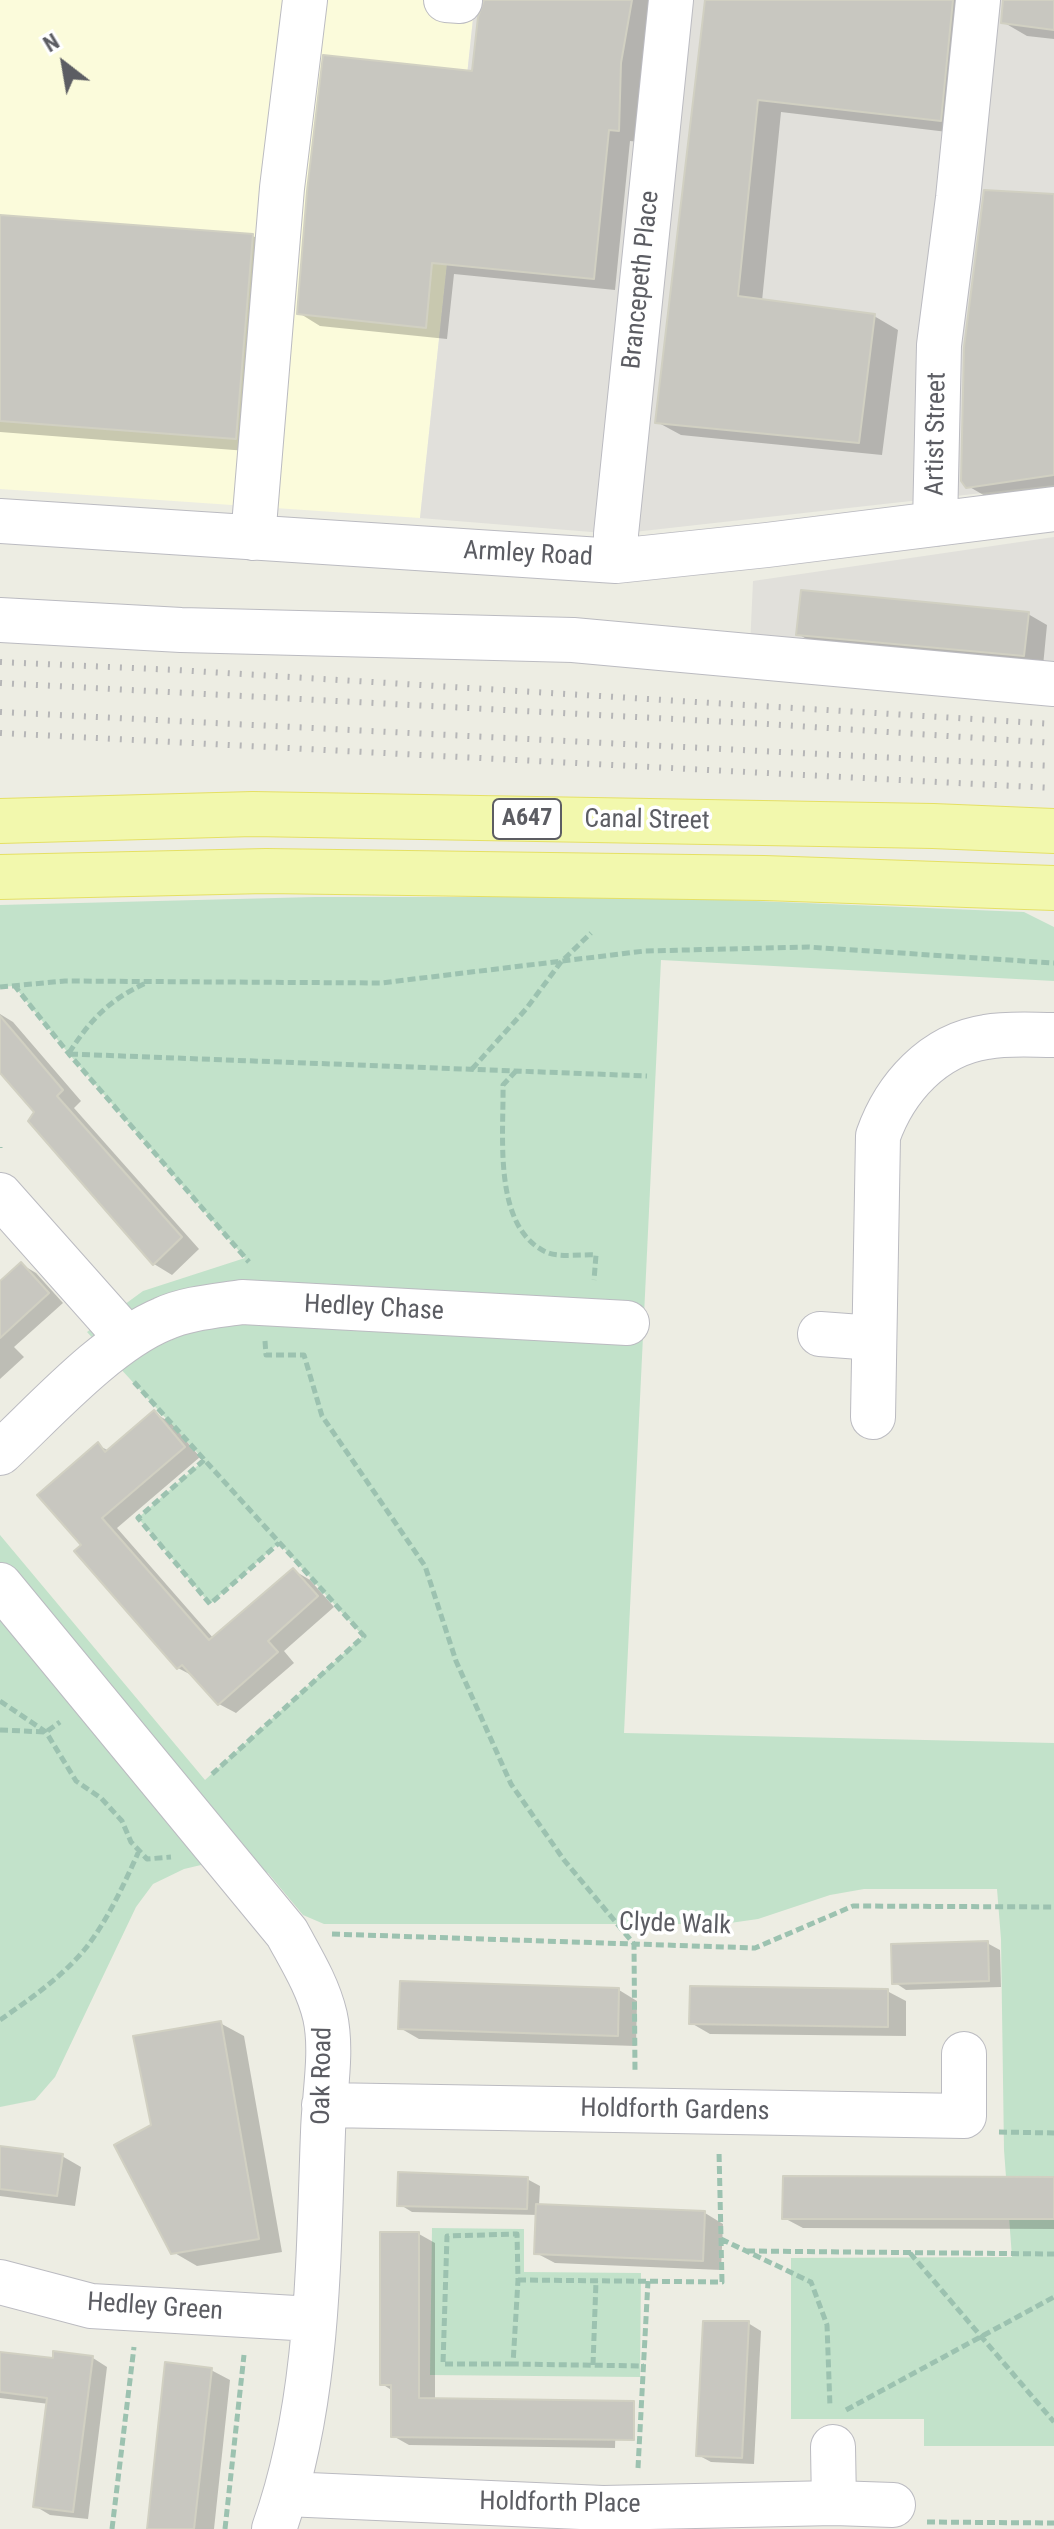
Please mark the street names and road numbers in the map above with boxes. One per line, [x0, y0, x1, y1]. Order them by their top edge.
street label: Brancepeth Place [617, 189, 667, 371]
street label: Artist Street [920, 372, 954, 496]
street label: Armley Road [463, 536, 593, 574]
road number: A647 [493, 799, 561, 839]
street label: Canal Street [584, 804, 710, 838]
street label: Hedley Chase [303, 1290, 445, 1328]
street label: Clyde Walk [619, 1907, 731, 1943]
street label: Oak Road [307, 2027, 339, 2125]
street label: Holdforth Gardens [580, 2094, 770, 2128]
street label: Hedley Green [86, 2288, 224, 2328]
street label: Holdforth Place [479, 2487, 641, 2521]

